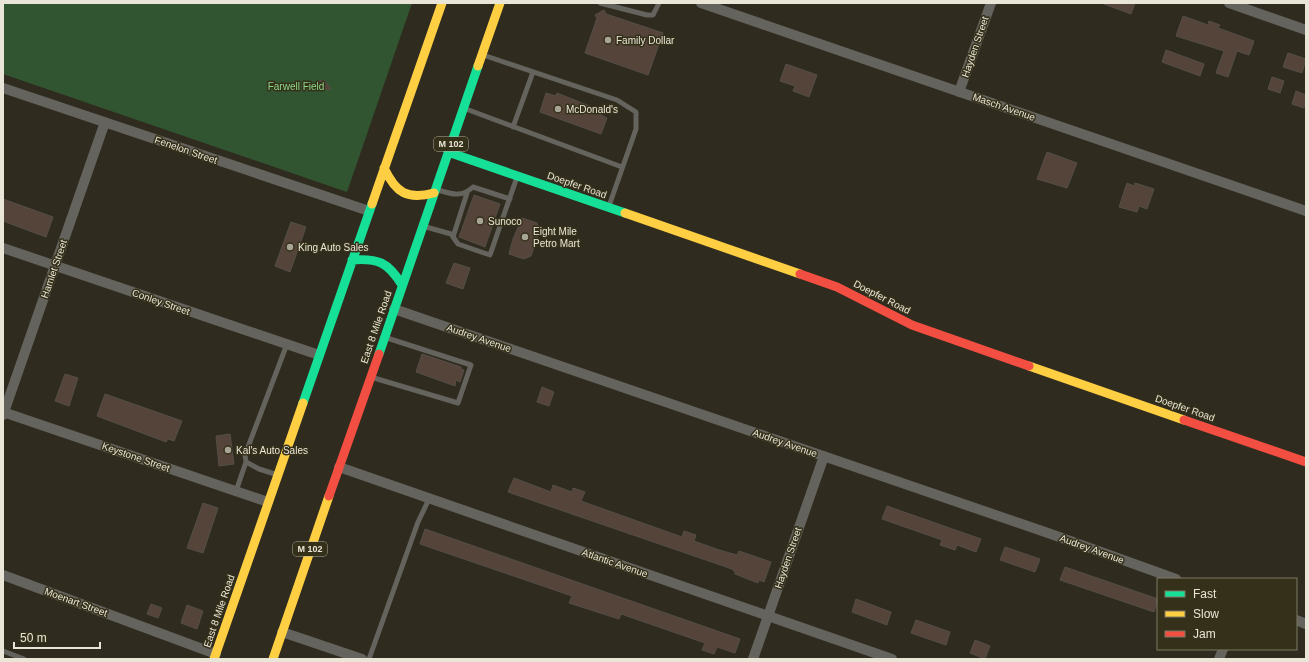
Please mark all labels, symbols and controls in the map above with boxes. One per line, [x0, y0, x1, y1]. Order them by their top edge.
street label: Hayden Street [959, 15, 991, 79]
marker: Family Dollar [603, 35, 613, 45]
place label: Family Dollar [616, 35, 675, 46]
park label: Farwell Field [268, 81, 324, 92]
street label: Masch Avenue [971, 91, 1037, 123]
marker: McDonald's [553, 104, 563, 114]
place label: McDonald's [566, 104, 618, 115]
street label: Fenelon Street [153, 134, 219, 166]
road number: M 102 [434, 137, 468, 151]
street label: Doepfer Road [546, 170, 608, 200]
marker: Sunoco [475, 216, 485, 226]
place label: Sunoco [488, 216, 522, 227]
place label: Eight Mile Petro Mart [533, 226, 580, 249]
marker: Eight Mile Petro Mart [520, 232, 530, 242]
street label: Hamlet Street [39, 238, 69, 300]
marker: King Auto Sales [285, 242, 295, 252]
place label: King Auto Sales [298, 242, 369, 253]
street label: Doepfer Road [852, 278, 912, 316]
street label: Conley Street [131, 287, 192, 317]
street label: East 8 Mile Road [358, 289, 394, 365]
street label: Audrey Avenue [445, 322, 513, 354]
street label: Doepfer Road [1154, 393, 1216, 423]
street label: Audrey Avenue [751, 427, 819, 459]
street label: Keystone Street [101, 440, 172, 474]
marker: Kal's Auto Sales [223, 445, 233, 455]
place label: Kal's Auto Sales [236, 445, 308, 456]
street label: Hayden Street [772, 526, 804, 590]
street label: Audrey Avenue [1058, 532, 1126, 566]
road number: M 102 [293, 542, 327, 556]
street label: Atlantic Avenue [581, 547, 650, 580]
street label: East 8 Mile Road [201, 573, 237, 649]
legend [1157, 578, 1297, 650]
street label: Moenart Street [43, 586, 109, 619]
text: Fast [1193, 587, 1217, 601]
text: Slow [1193, 607, 1219, 621]
scale bar [14, 624, 100, 650]
text: Jam [1193, 627, 1216, 641]
text: 50 m [20, 631, 47, 645]

